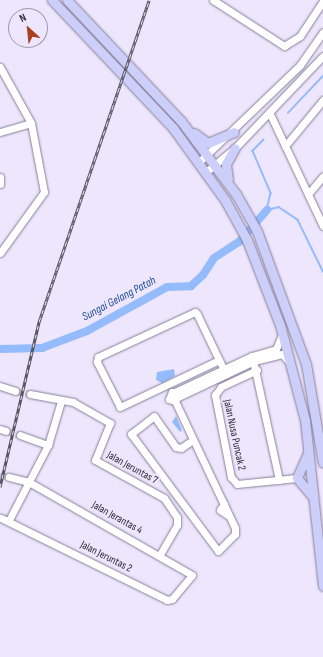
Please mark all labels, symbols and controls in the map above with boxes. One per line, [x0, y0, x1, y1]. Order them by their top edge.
north arrow [8, 8, 48, 48]
text: N [17, 11, 28, 25]
water label: Sungai Gelang Patah [80, 274, 158, 324]
street label: Jalan Nusa Puncak 2 [220, 398, 248, 472]
street label: Jalan Jeruntas 7 [104, 449, 160, 487]
street label: Jalan Jerantas 4 [89, 499, 145, 537]
street label: Jalan Jeruntas 2 [78, 538, 134, 576]

